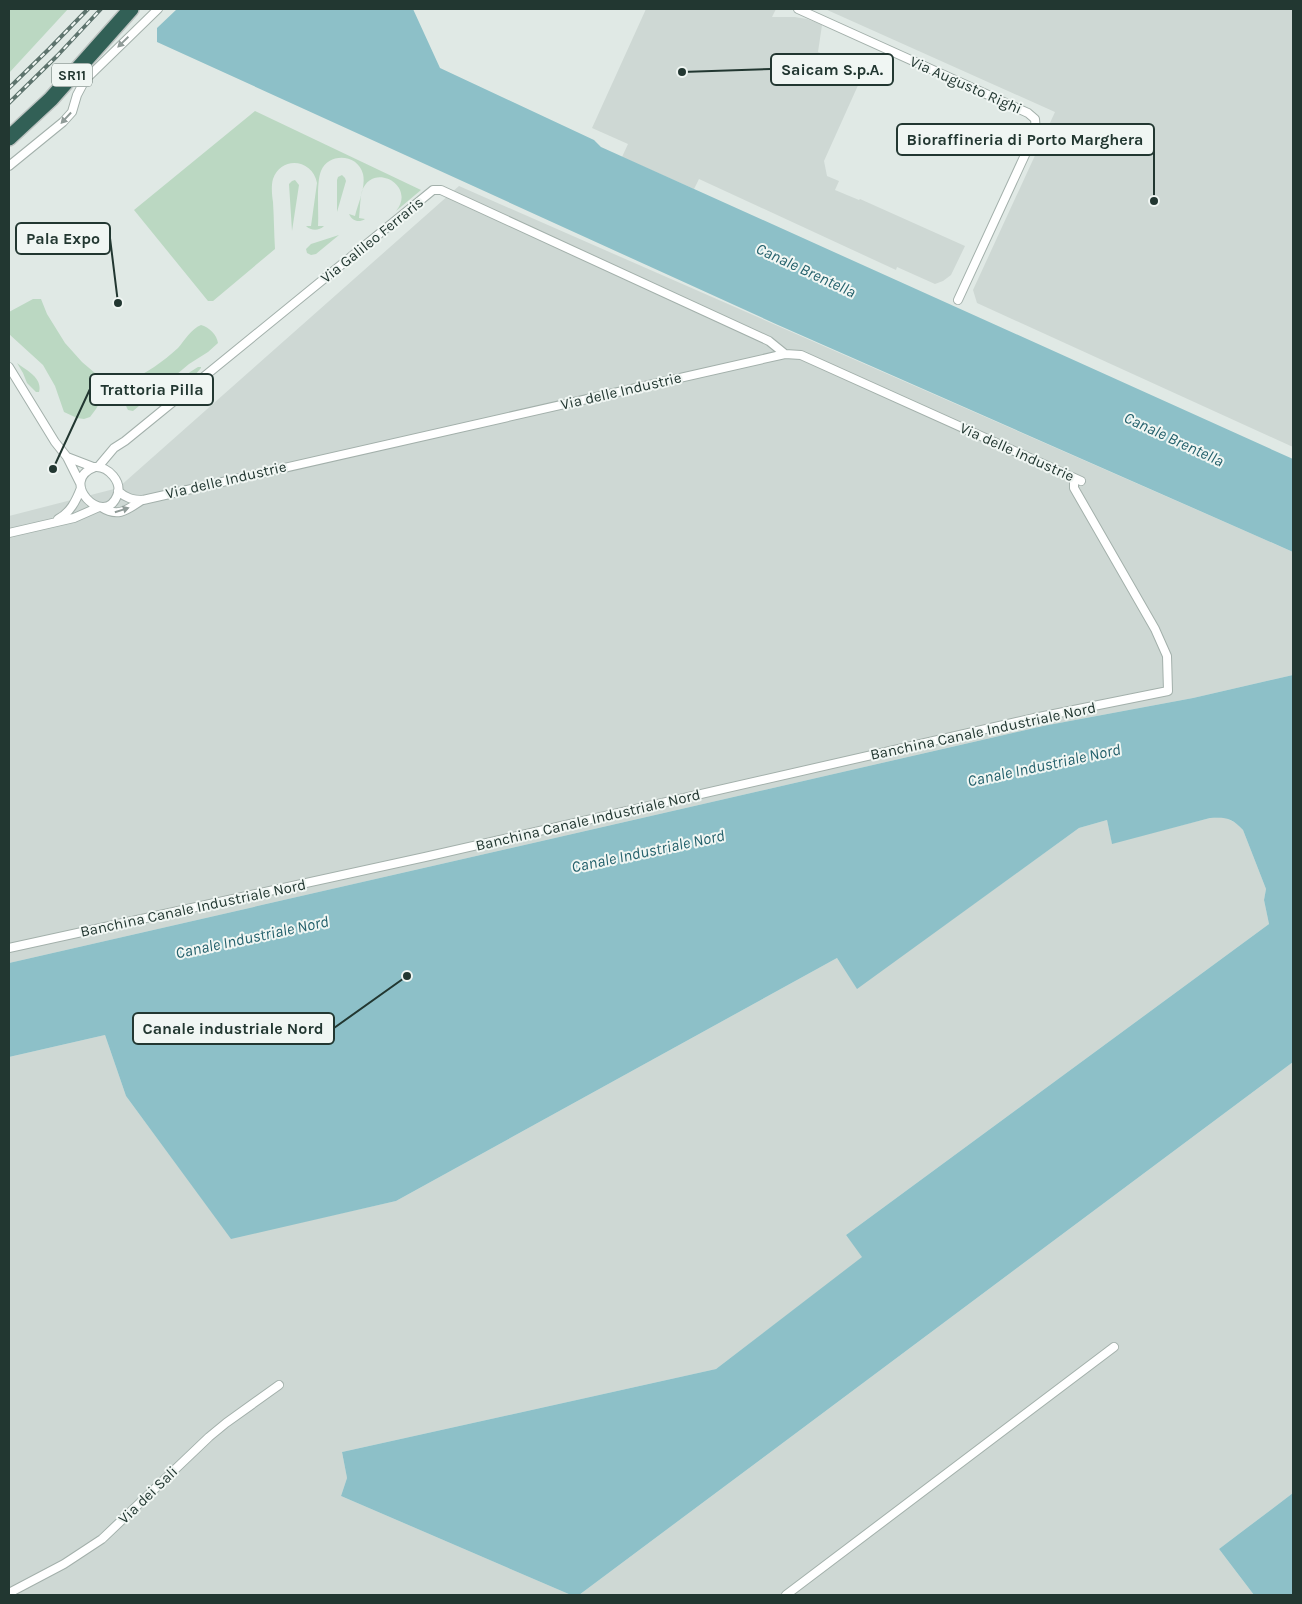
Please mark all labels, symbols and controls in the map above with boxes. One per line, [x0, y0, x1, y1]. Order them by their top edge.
one-way arrow [117, 36, 129, 48]
street label: Via Augusto Righi [907, 52, 1025, 118]
callout: Saicam S.p.A. [771, 54, 893, 85]
text: Saicam S.p.A. [781, 60, 884, 79]
road number: SR11 [52, 64, 92, 86]
one-way arrow [60, 112, 72, 124]
callout: Bioraffineria di Porto Marghera [897, 124, 1154, 155]
text: Bioraffineria di Porto Marghera [907, 130, 1143, 149]
street label: Via Galileo Ferraris [317, 193, 427, 287]
callout: Pala Expo [16, 223, 110, 254]
text: Pala Expo [26, 229, 100, 248]
water label: Canale Brentella [753, 239, 859, 301]
street label: Via delle Industrie [559, 368, 683, 414]
callout: Trattoria Pilla [90, 374, 213, 405]
text: Trattoria Pilla [100, 380, 204, 399]
water label: Canale Brentella [1121, 408, 1227, 470]
street label: Via delle Industrie [957, 419, 1077, 485]
street label: Via delle Industrie [164, 457, 288, 503]
one-way arrow [115, 506, 130, 513]
street label: Banchina Canale Industriale Nord [869, 698, 1097, 764]
water label: Canale Industriale Nord [966, 739, 1122, 791]
street label: Banchina Canale Industriale Nord [474, 785, 702, 855]
water label: Canale Industriale Nord [570, 825, 726, 877]
street label: Banchina Canale Industriale Nord [79, 875, 307, 941]
water label: Canale Industriale Nord [174, 911, 330, 963]
callout: Canale industriale Nord [133, 1013, 334, 1044]
text: Canale industriale Nord [143, 1019, 323, 1038]
street label: Via dei Sali [115, 1462, 181, 1528]

